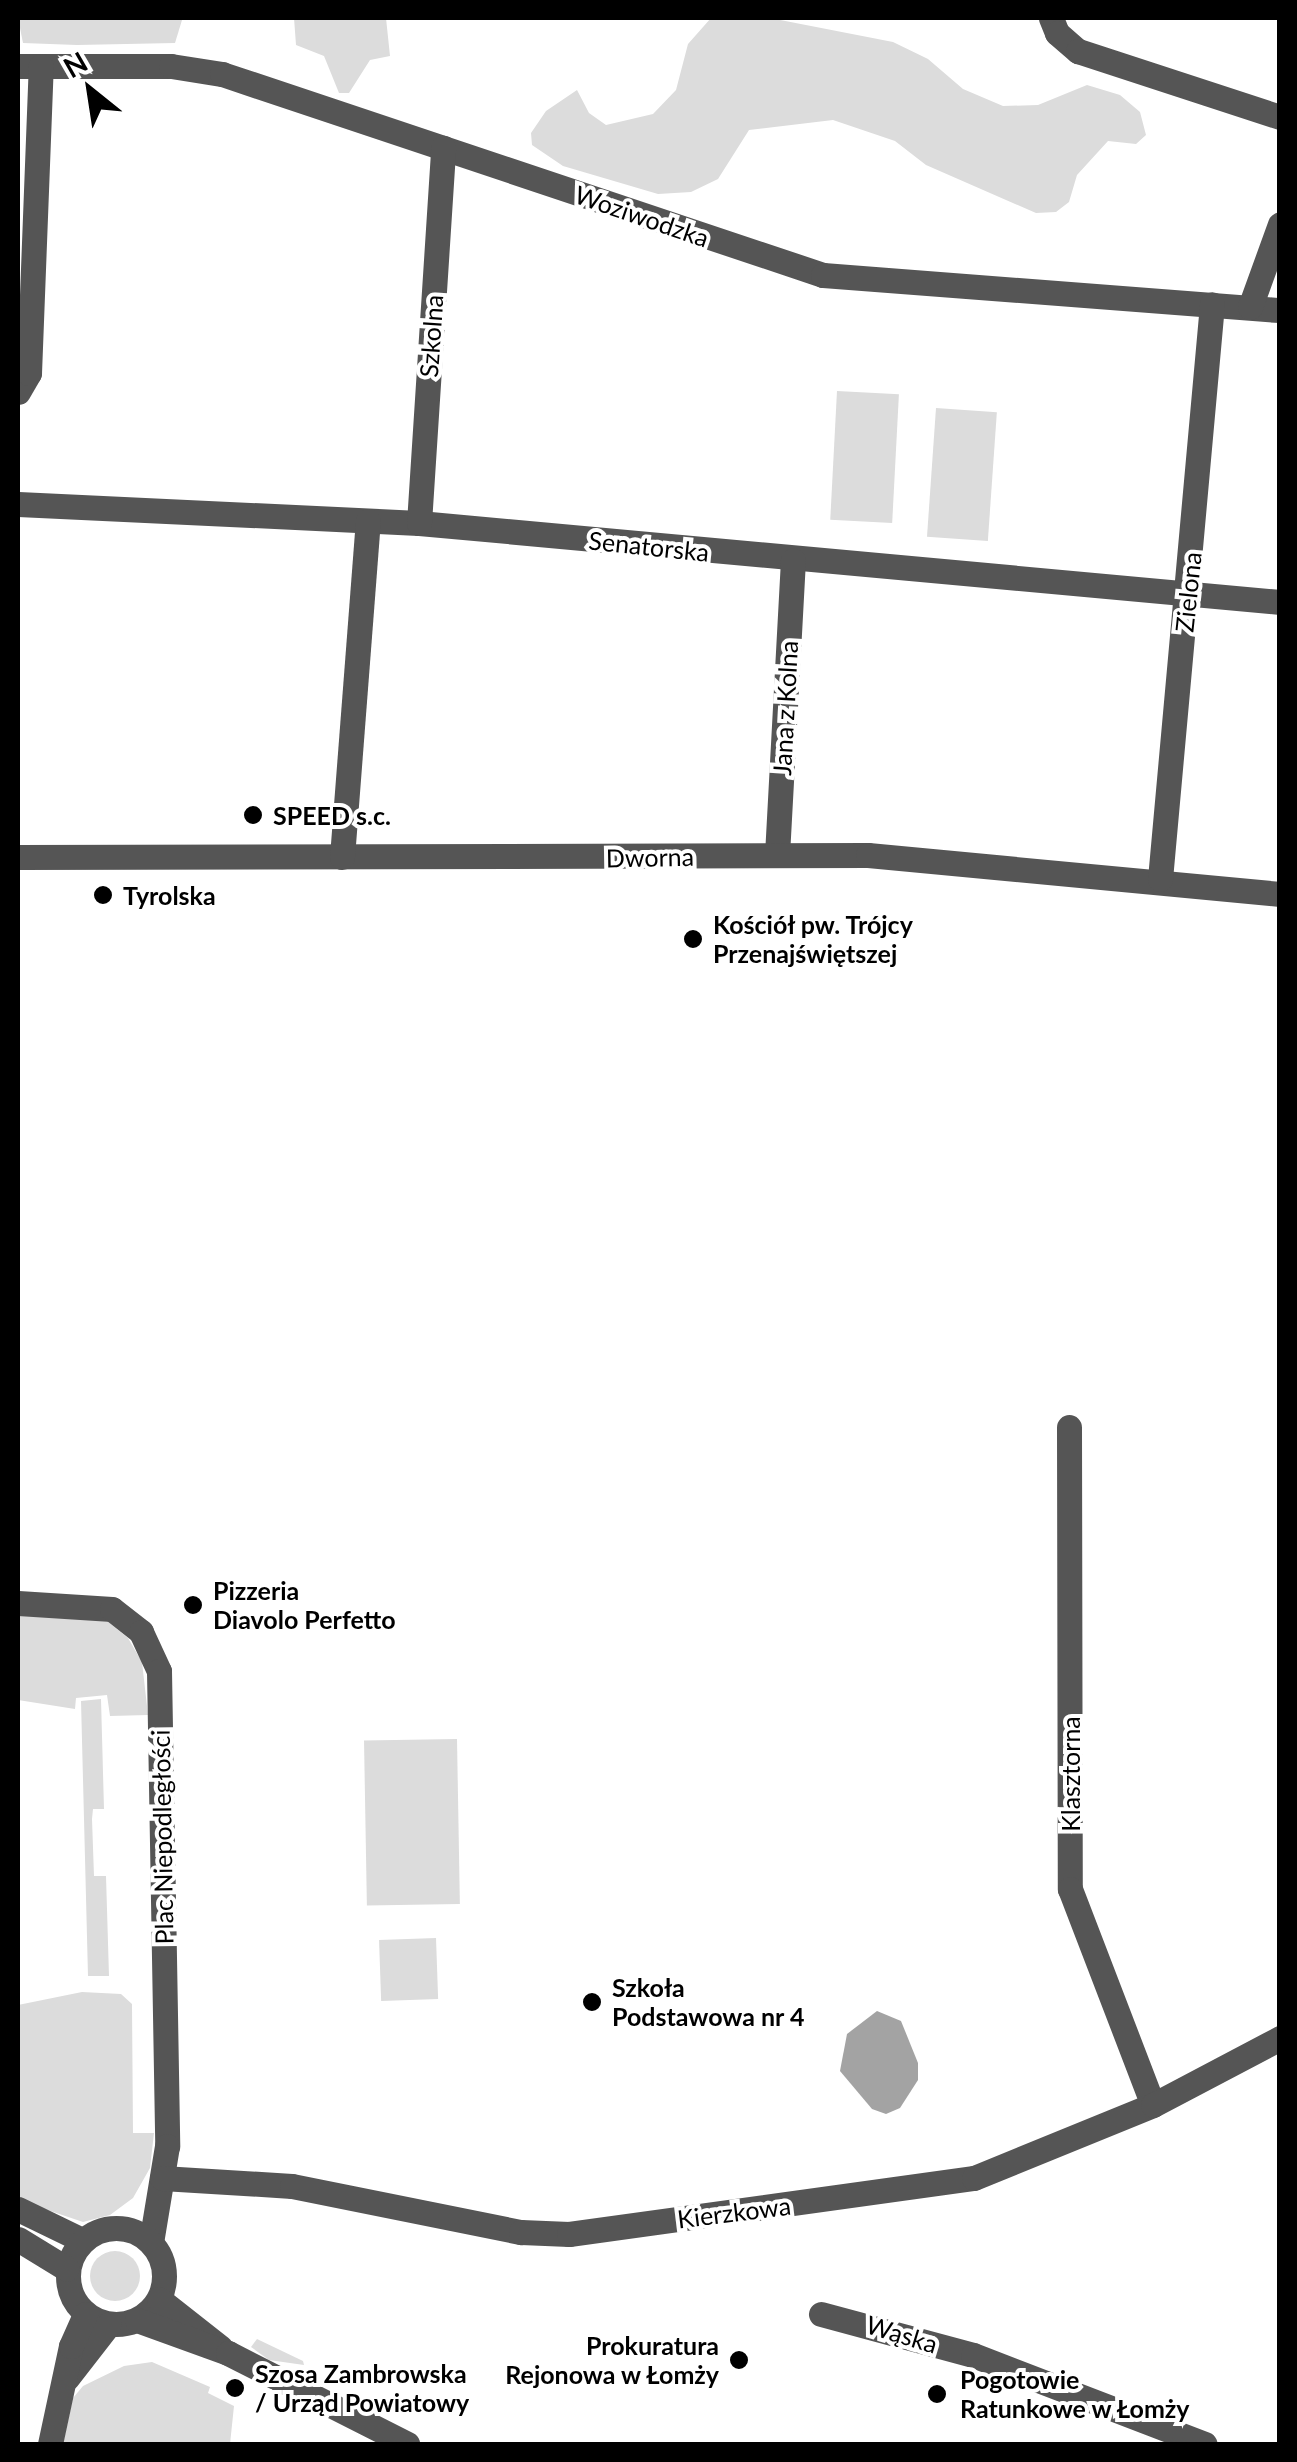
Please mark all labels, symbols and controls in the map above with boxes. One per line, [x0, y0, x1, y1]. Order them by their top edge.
north arrow [40, 40, 140, 140]
text: N [57, 44, 93, 84]
street label: Woziwodzka [571, 179, 713, 253]
street label: Szkolna [413, 294, 449, 378]
street label: Senatorska [587, 525, 711, 567]
street label: Zielona [1169, 550, 1207, 634]
street label: Jana z Kolna [766, 640, 804, 776]
place label: SPEED s.c. [273, 800, 391, 830]
marker: SPEED s.c. [242, 804, 264, 826]
street label: Dworna [606, 841, 694, 873]
place label: Tyrolska [123, 880, 216, 910]
marker: Tyrolska [92, 884, 114, 906]
place label: Kościół pw. Trójcy Przenajświętszej [713, 910, 915, 969]
marker: Kościół pw. Trójcy Przenajświętszej [682, 928, 704, 950]
place label: Pizzeria Diavolo Perfetto [213, 1576, 396, 1635]
marker: Pizzeria Diavolo Perfetto [182, 1594, 204, 1616]
street label: Klasztorna [1055, 1716, 1085, 1832]
street label: Plac Niepodległości [145, 1729, 179, 1945]
place label: Szkoła Podstawowa nr 4 [612, 1973, 805, 2032]
marker: Szkoła Podstawowa nr 4 [581, 1991, 603, 2013]
street label: Kierzkowa [676, 2190, 792, 2234]
street label: Wąska [863, 2309, 941, 2359]
place label: Prokuratura Rejonowa w Łomży [504, 2331, 719, 2390]
marker: Prokuratura Rejonowa w Łomży [728, 2349, 750, 2371]
place label: Szosa Zambrowska / Urząd Powiatowy [255, 2359, 469, 2418]
place label: Pogotowie Ratunkowe w Łomży [960, 2365, 1191, 2424]
marker: Szosa Zambrowska / Urząd Powiatowy [224, 2377, 246, 2399]
marker: Pogotowie Ratunkowe w Łomży [924, 2381, 950, 2407]

